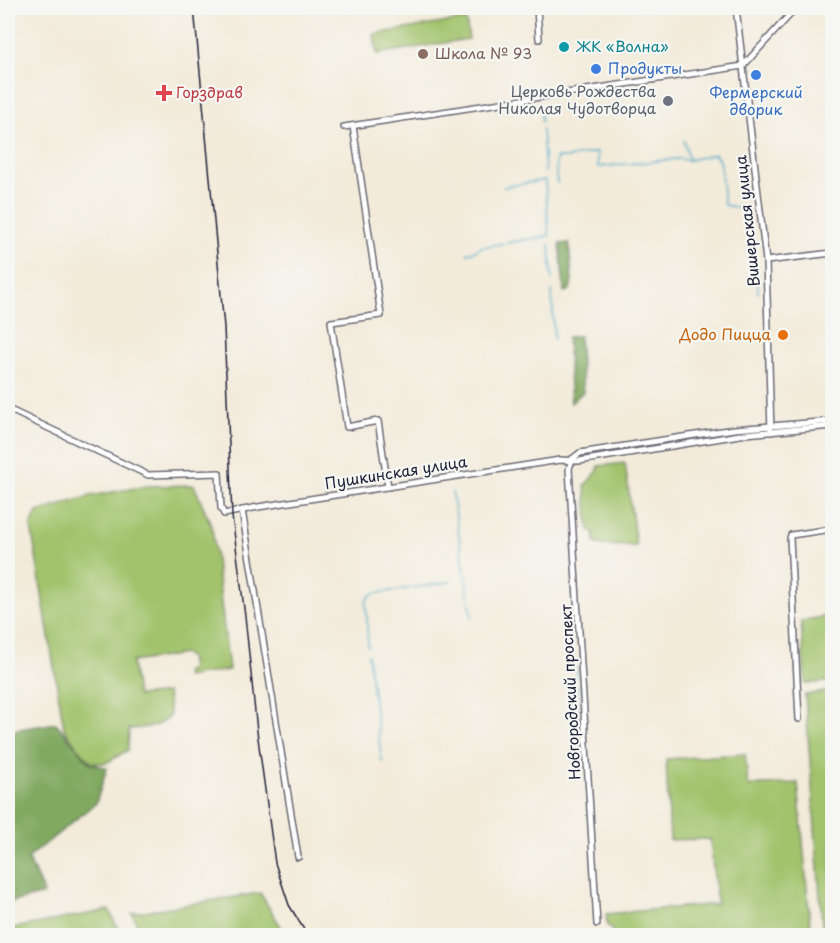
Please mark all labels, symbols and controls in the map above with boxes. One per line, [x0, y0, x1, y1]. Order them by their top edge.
place label: ЖК «Волна» [575, 34, 669, 57]
marker: ЖК «Волна» [557, 40, 571, 54]
place label: Школа № 93 [435, 41, 532, 64]
marker: Школа № 93 [416, 47, 430, 61]
place label: Продукты [608, 56, 682, 79]
marker: Продукты [589, 62, 603, 76]
marker: Фермерский дворик [749, 68, 763, 82]
place label: Церковь Рождества Николая Чудотворца [499, 79, 657, 119]
place label: Горздрав [176, 80, 243, 103]
place label: Фермерский дворик [709, 80, 803, 120]
marker: Горздрав [157, 86, 171, 100]
marker: Церковь Рождества Николая Чудотворца [661, 94, 675, 108]
street label: Вишерская улица [728, 154, 765, 288]
place label: Додо Пицца [679, 322, 772, 345]
marker: Додо Пицца [776, 328, 790, 342]
street label: Пушкинская улица [323, 449, 469, 494]
street label: Новгородский проспект [553, 603, 586, 781]

